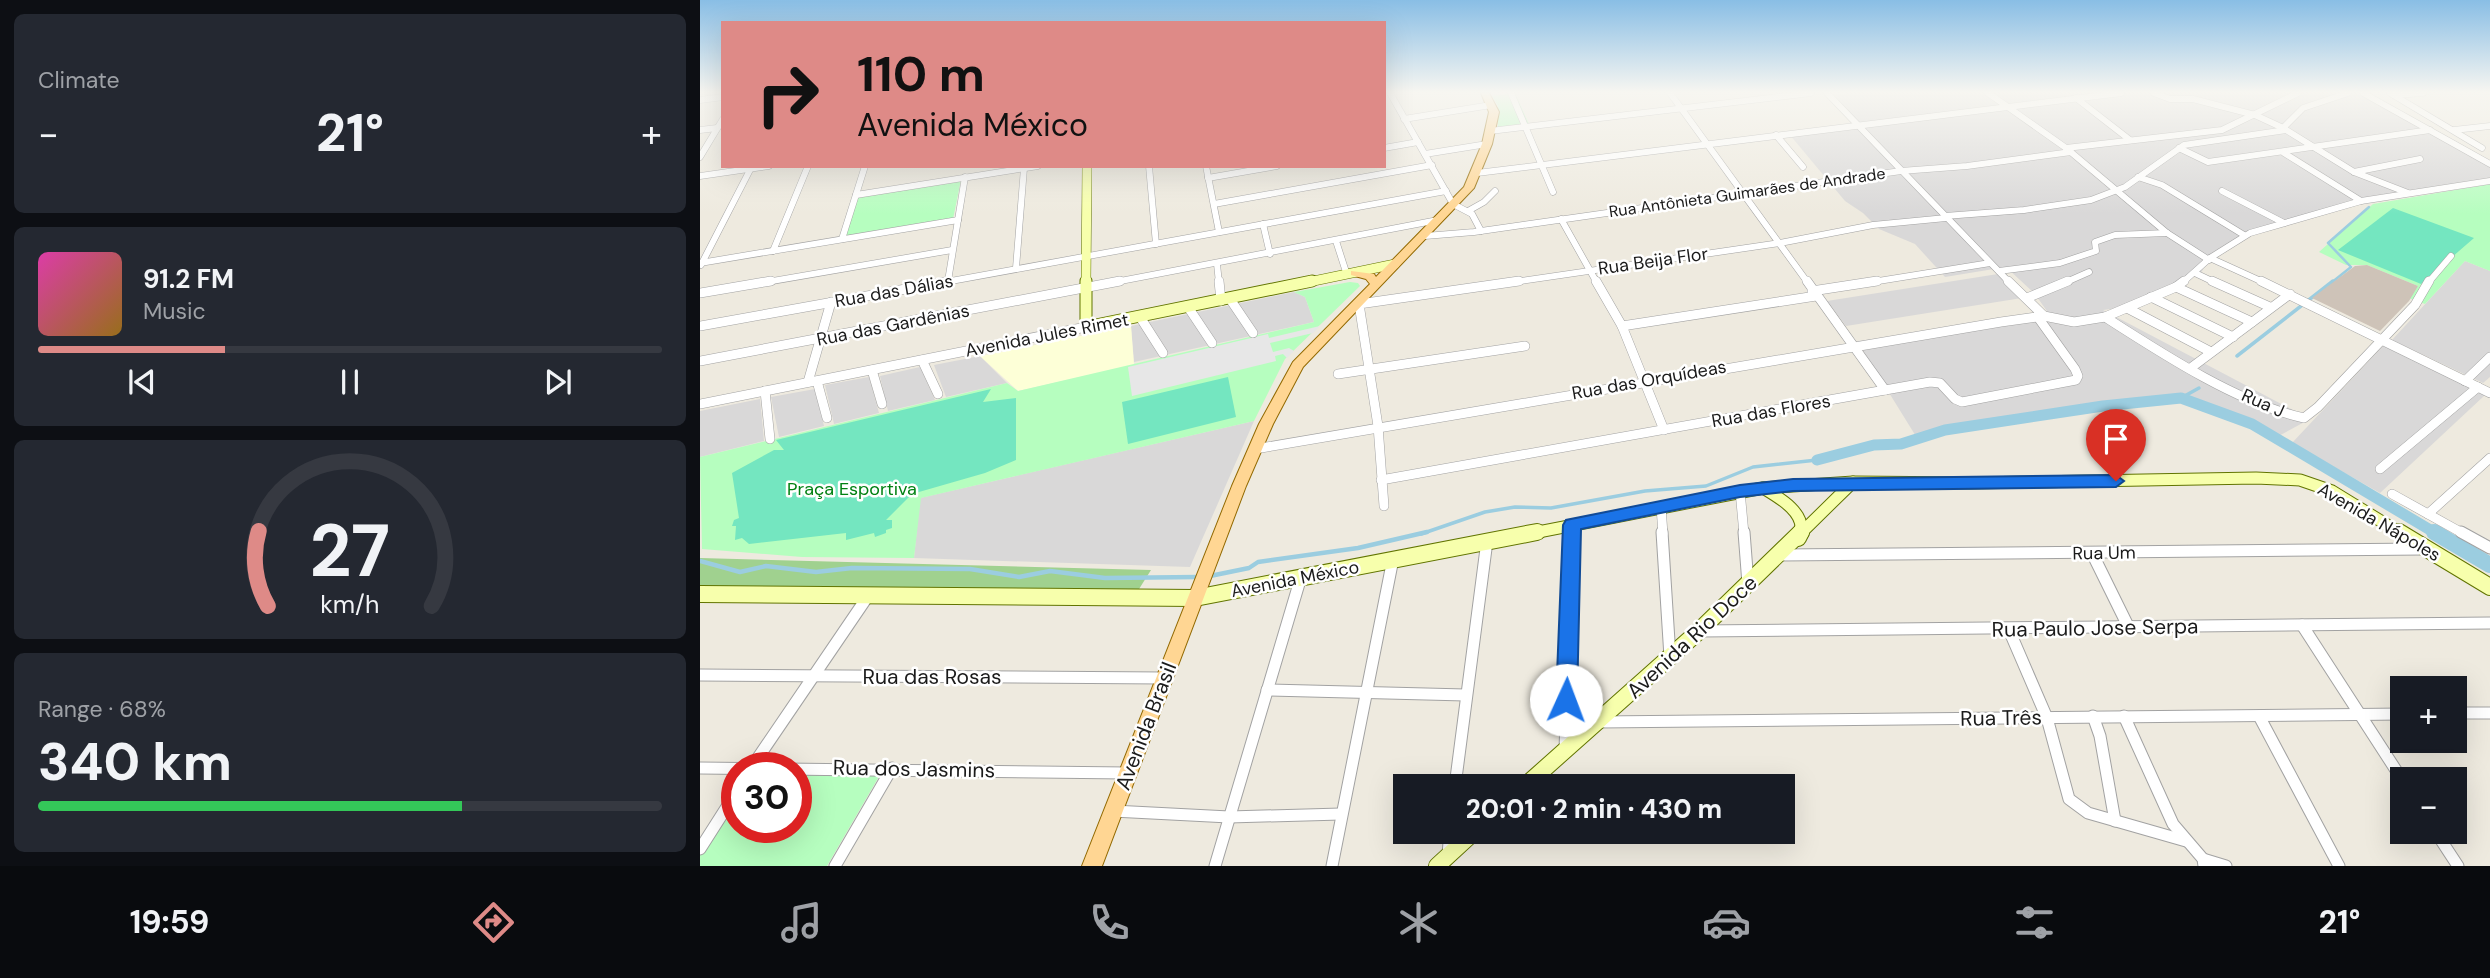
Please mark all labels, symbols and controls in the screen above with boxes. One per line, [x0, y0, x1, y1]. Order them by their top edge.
text: 110 m [857, 42, 985, 106]
icon: right [742, 49, 833, 140]
text: Climate [38, 65, 120, 95]
text: 21° [316, 99, 384, 167]
text: Avenida México [857, 104, 1088, 146]
text: − [38, 109, 59, 159]
text: + [641, 109, 662, 159]
street label: Rua Antônieta Guimarães de Andrade [1607, 163, 1887, 222]
street label: Rua Beija Flor [1596, 241, 1710, 281]
text: 91.2 FM [143, 262, 234, 296]
street label: Rua das Dálias [833, 269, 955, 313]
text: Music [143, 296, 206, 326]
street label: Rua das Gardênias [815, 298, 971, 352]
street label: Avenida Jules Rimet [963, 307, 1131, 363]
street label: Rua das Orquídeas [1570, 355, 1728, 405]
icon: previous [123, 363, 161, 401]
icon: pause [331, 363, 369, 401]
icon: next [539, 363, 577, 401]
street label: Rua J [2238, 383, 2288, 423]
street label: Rua das Flores [1710, 389, 1832, 433]
pin [2086, 409, 2146, 481]
icon: arrive [2097, 420, 2135, 458]
park label: Praça Esportiva [787, 477, 917, 501]
street label: Avenida Nápoles [2313, 477, 2445, 567]
text: 27 [310, 504, 390, 599]
street label: Rua Um [2072, 540, 2136, 566]
street label: Avenida México [1229, 555, 1361, 603]
street label: Avenida Rio Doce [1621, 569, 1763, 705]
text: km/h [320, 587, 380, 620]
street label: Rua Paulo Jose Serpa [1991, 612, 2199, 644]
street label: Avenida Brasil [1109, 658, 1183, 794]
street label: Rua das Rosas [862, 663, 1002, 691]
position arrow [1529, 663, 1603, 737]
map controls [2390, 676, 2467, 844]
button: + [2390, 676, 2467, 753]
text: Range · 68% [38, 694, 166, 724]
street label: Rua Três [1960, 703, 2042, 733]
text: 340 km [38, 728, 232, 796]
speed limit sign: 30 [721, 752, 812, 843]
street label: Rua dos Jasmins [833, 754, 995, 784]
button: − [2390, 767, 2467, 844]
text: 20:01 · 2 min · 430 m [1466, 792, 1722, 826]
icon: directions [469, 898, 518, 947]
icon: music [777, 898, 826, 947]
icon: phone [1085, 898, 1134, 947]
icon: climate [1394, 898, 1443, 947]
icon: car [1702, 898, 1751, 947]
icon: filters [2010, 898, 2059, 947]
text: 19:59 [130, 901, 209, 943]
text: 21° [2319, 901, 2360, 943]

